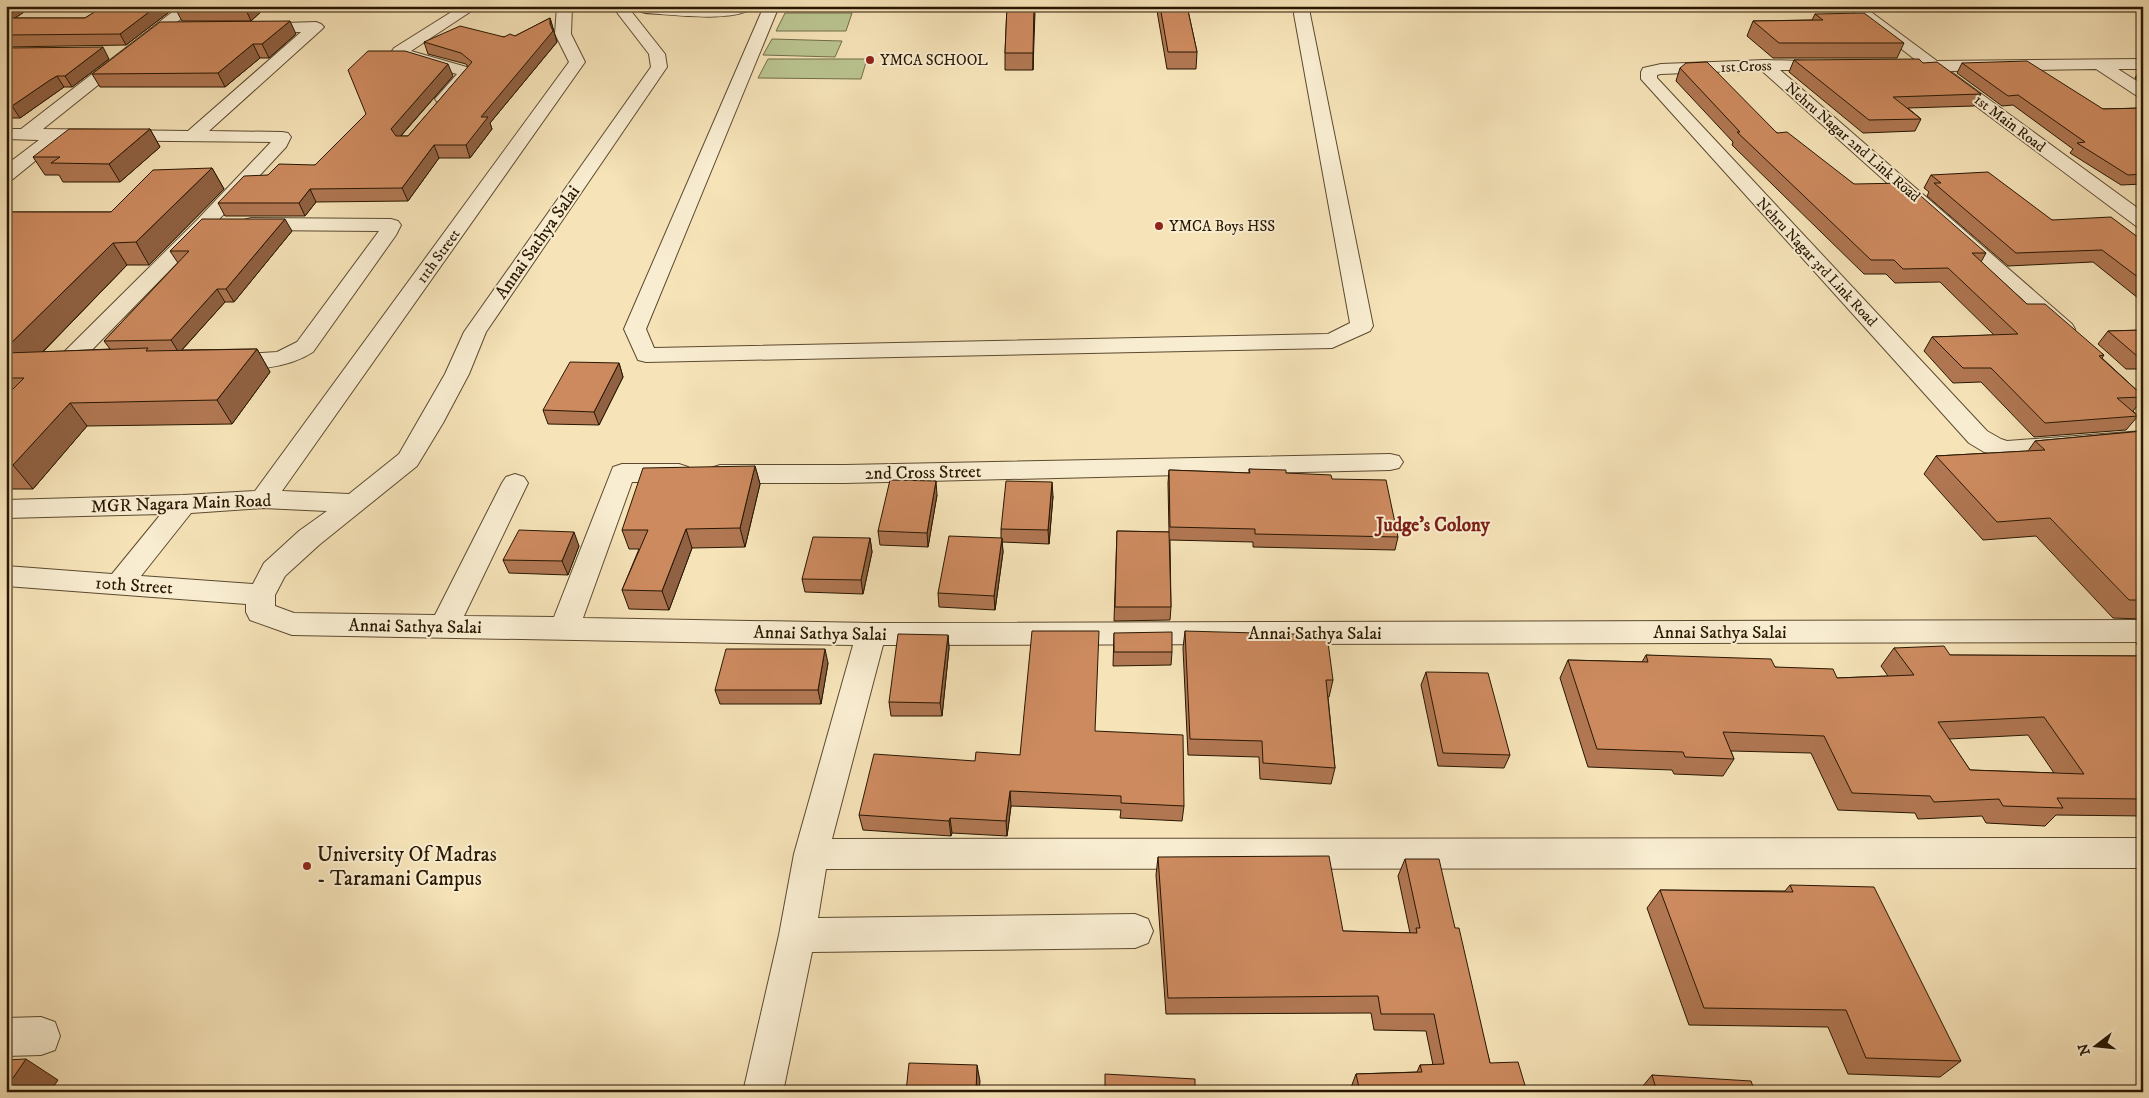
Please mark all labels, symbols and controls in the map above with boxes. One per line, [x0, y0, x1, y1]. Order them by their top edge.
place label: YMCA SCHOOL [880, 51, 988, 70]
marker: YMCA SCHOOL [864, 54, 876, 66]
street label: 1st Cross [1720, 56, 1772, 77]
street label: Nehru Nagar 2nd Link Road [1781, 78, 1925, 207]
street label: 1st Main Road [1970, 90, 2050, 157]
street label: Annai Sathya Salai [491, 182, 585, 304]
street label: Nehru Nagar 3rd Link Road [1752, 194, 1882, 331]
place label: YMCA Boys HSS [1169, 217, 1275, 236]
marker: YMCA Boys HSS [1153, 220, 1165, 232]
street label: 11th Street [412, 225, 465, 287]
street label: 2nd Cross Street [864, 461, 982, 485]
street label: MGR Nagara Main Road [90, 490, 272, 518]
district label: Judge's Colony [1374, 514, 1491, 537]
street label: 10th Street [94, 572, 174, 600]
street label: Annai Sathya Salai [348, 615, 482, 639]
street label: Annai Sathya Salai [753, 622, 887, 646]
street label: Annai Sathya Salai [1653, 622, 1787, 644]
street label: Annai Sathya Salai [1248, 623, 1382, 645]
place label: University Of Madras - Taramani Campus [317, 842, 497, 892]
marker: University Of Madras - Taramani Campus [301, 860, 313, 872]
north arrow [2072, 1020, 2122, 1070]
text: N [2074, 1041, 2095, 1057]

